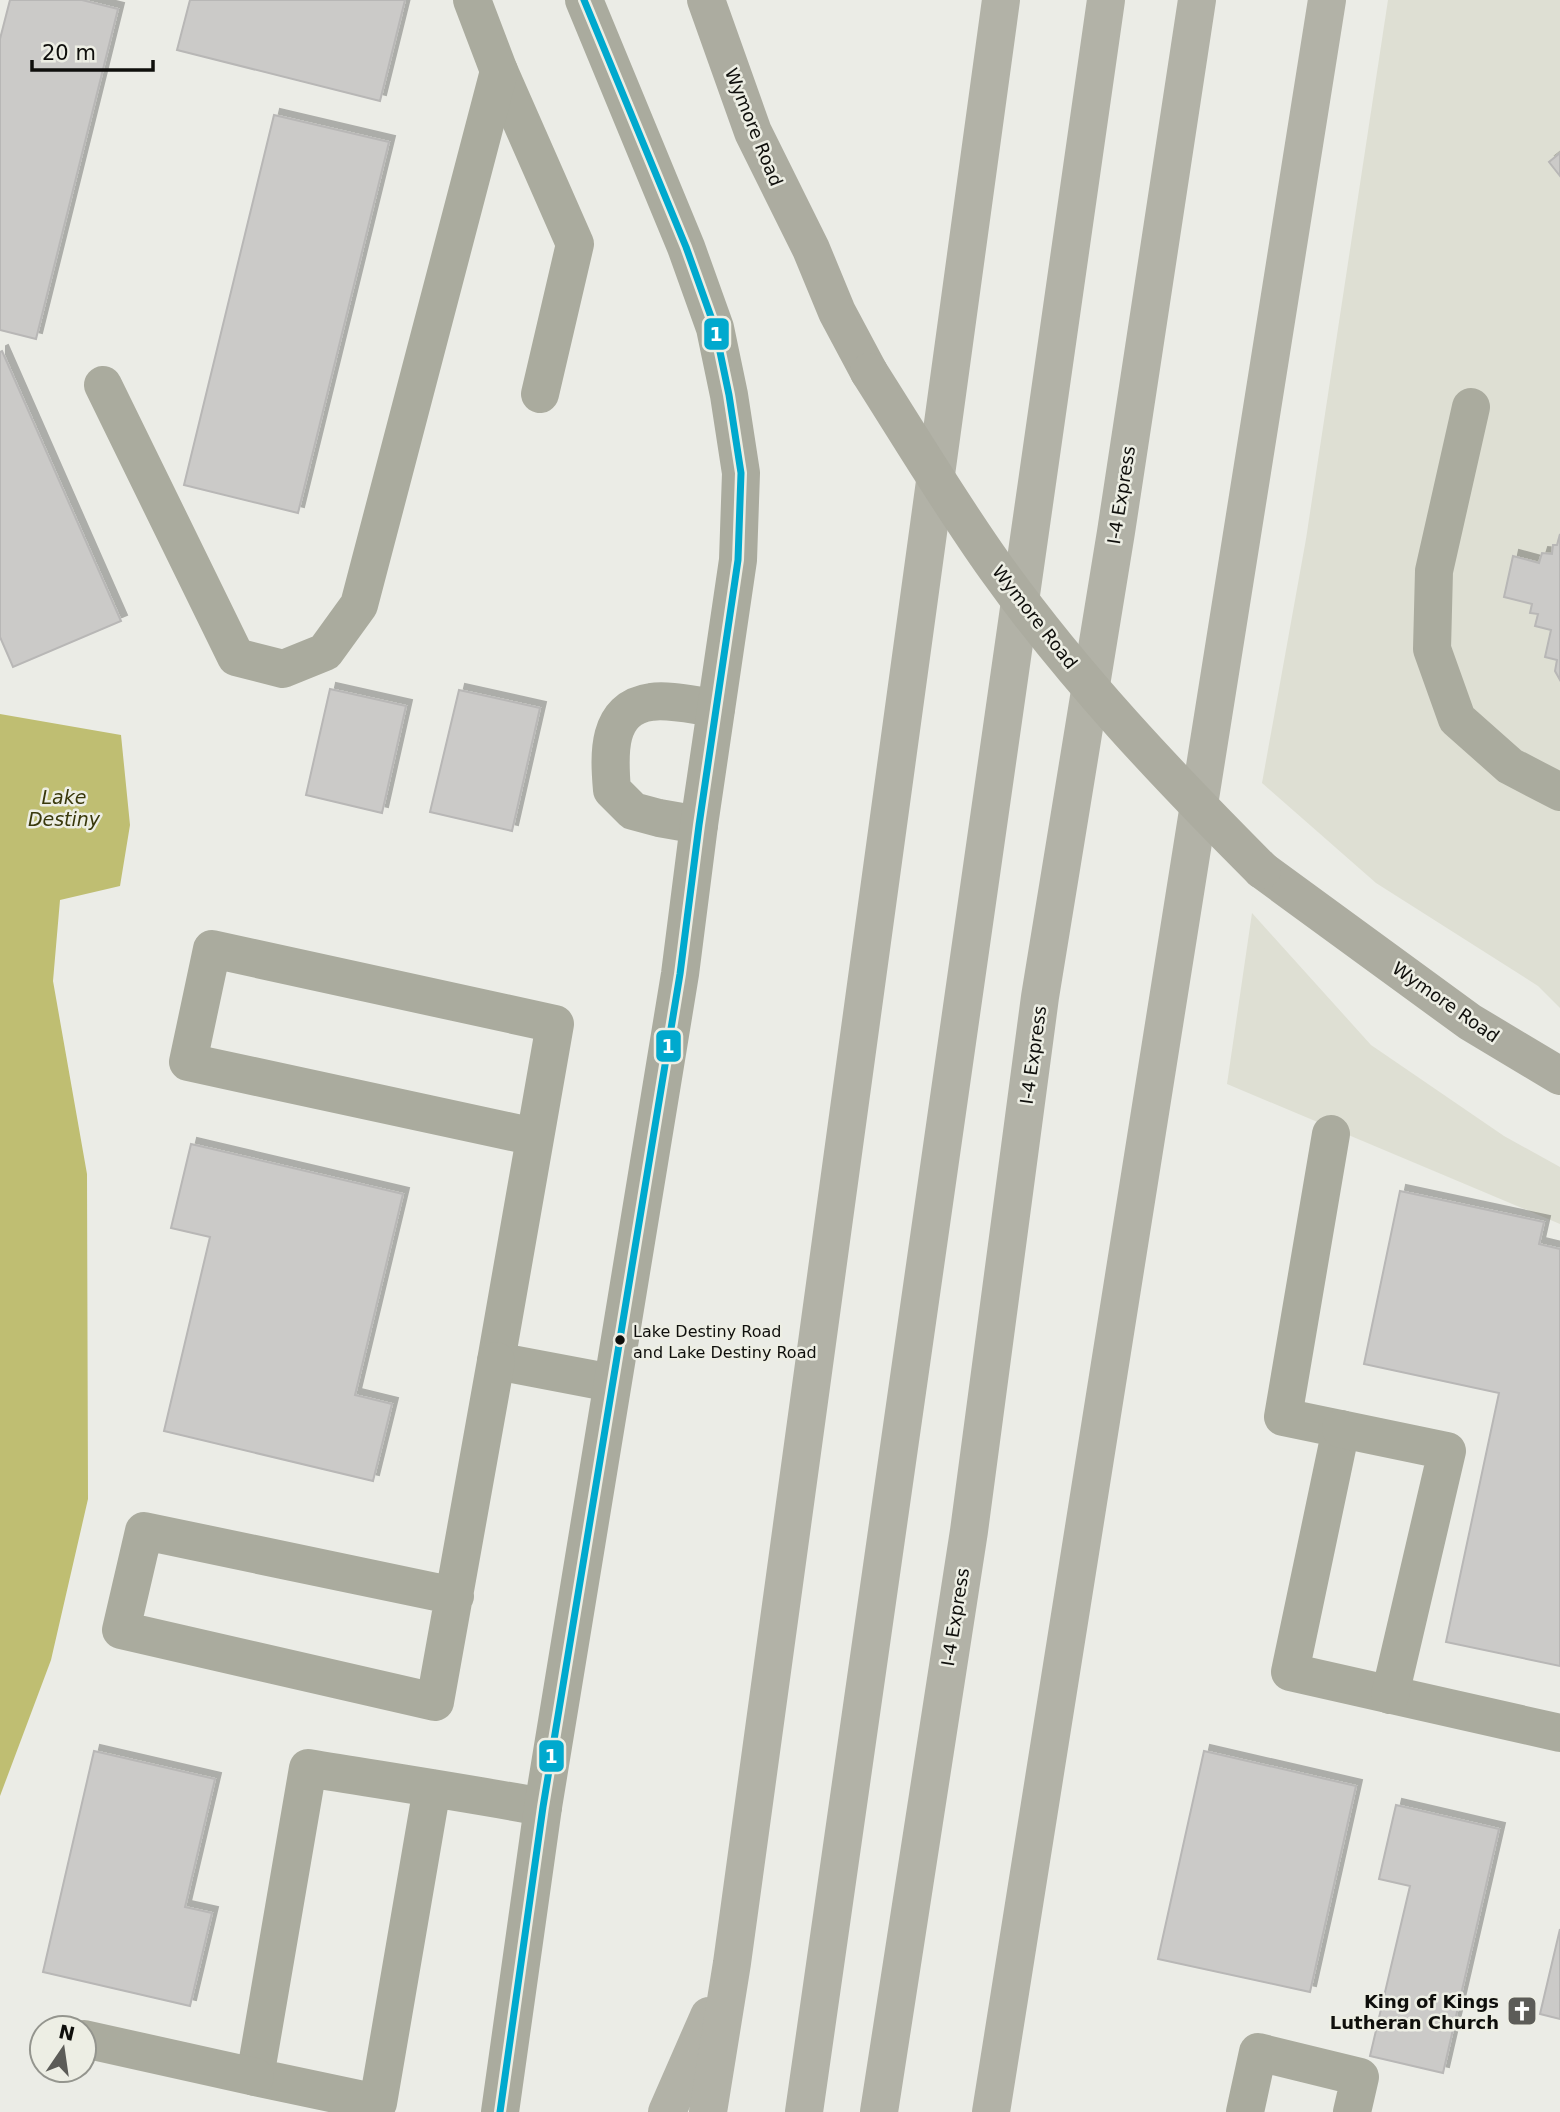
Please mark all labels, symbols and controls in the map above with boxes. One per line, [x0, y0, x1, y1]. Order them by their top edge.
scale bar [32, 28, 152, 72]
text: 20 m [42, 41, 96, 65]
street label: Wymore Road [721, 65, 787, 189]
line badge: 1 [703, 317, 730, 351]
text: 1 [709, 323, 723, 345]
street label: I-4 Express [1103, 444, 1139, 546]
street label: Wymore Road [988, 561, 1082, 673]
water label: Lake Destiny [28, 786, 101, 830]
street label: Wymore Road [1389, 957, 1503, 1047]
street label: I-4 Express [1016, 1004, 1050, 1106]
line badge: 1 [655, 1029, 682, 1063]
text: 1 [661, 1035, 675, 1057]
place label: Lake Destiny Road and Lake Destiny Road [633, 1322, 817, 1362]
marker: Lake Destiny Road and Lake Destiny Road [613, 1333, 627, 1347]
street label: I-4 Express [937, 1566, 973, 1668]
line badge: 1 [538, 1739, 565, 1773]
text: 1 [544, 1745, 558, 1767]
place label: King of Kings Lutheran Church [1330, 1991, 1499, 2033]
church icon: King of Kings Lutheran Church [1505, 1994, 1539, 2028]
north arrow [28, 2014, 98, 2084]
text: N [57, 2020, 77, 2045]

